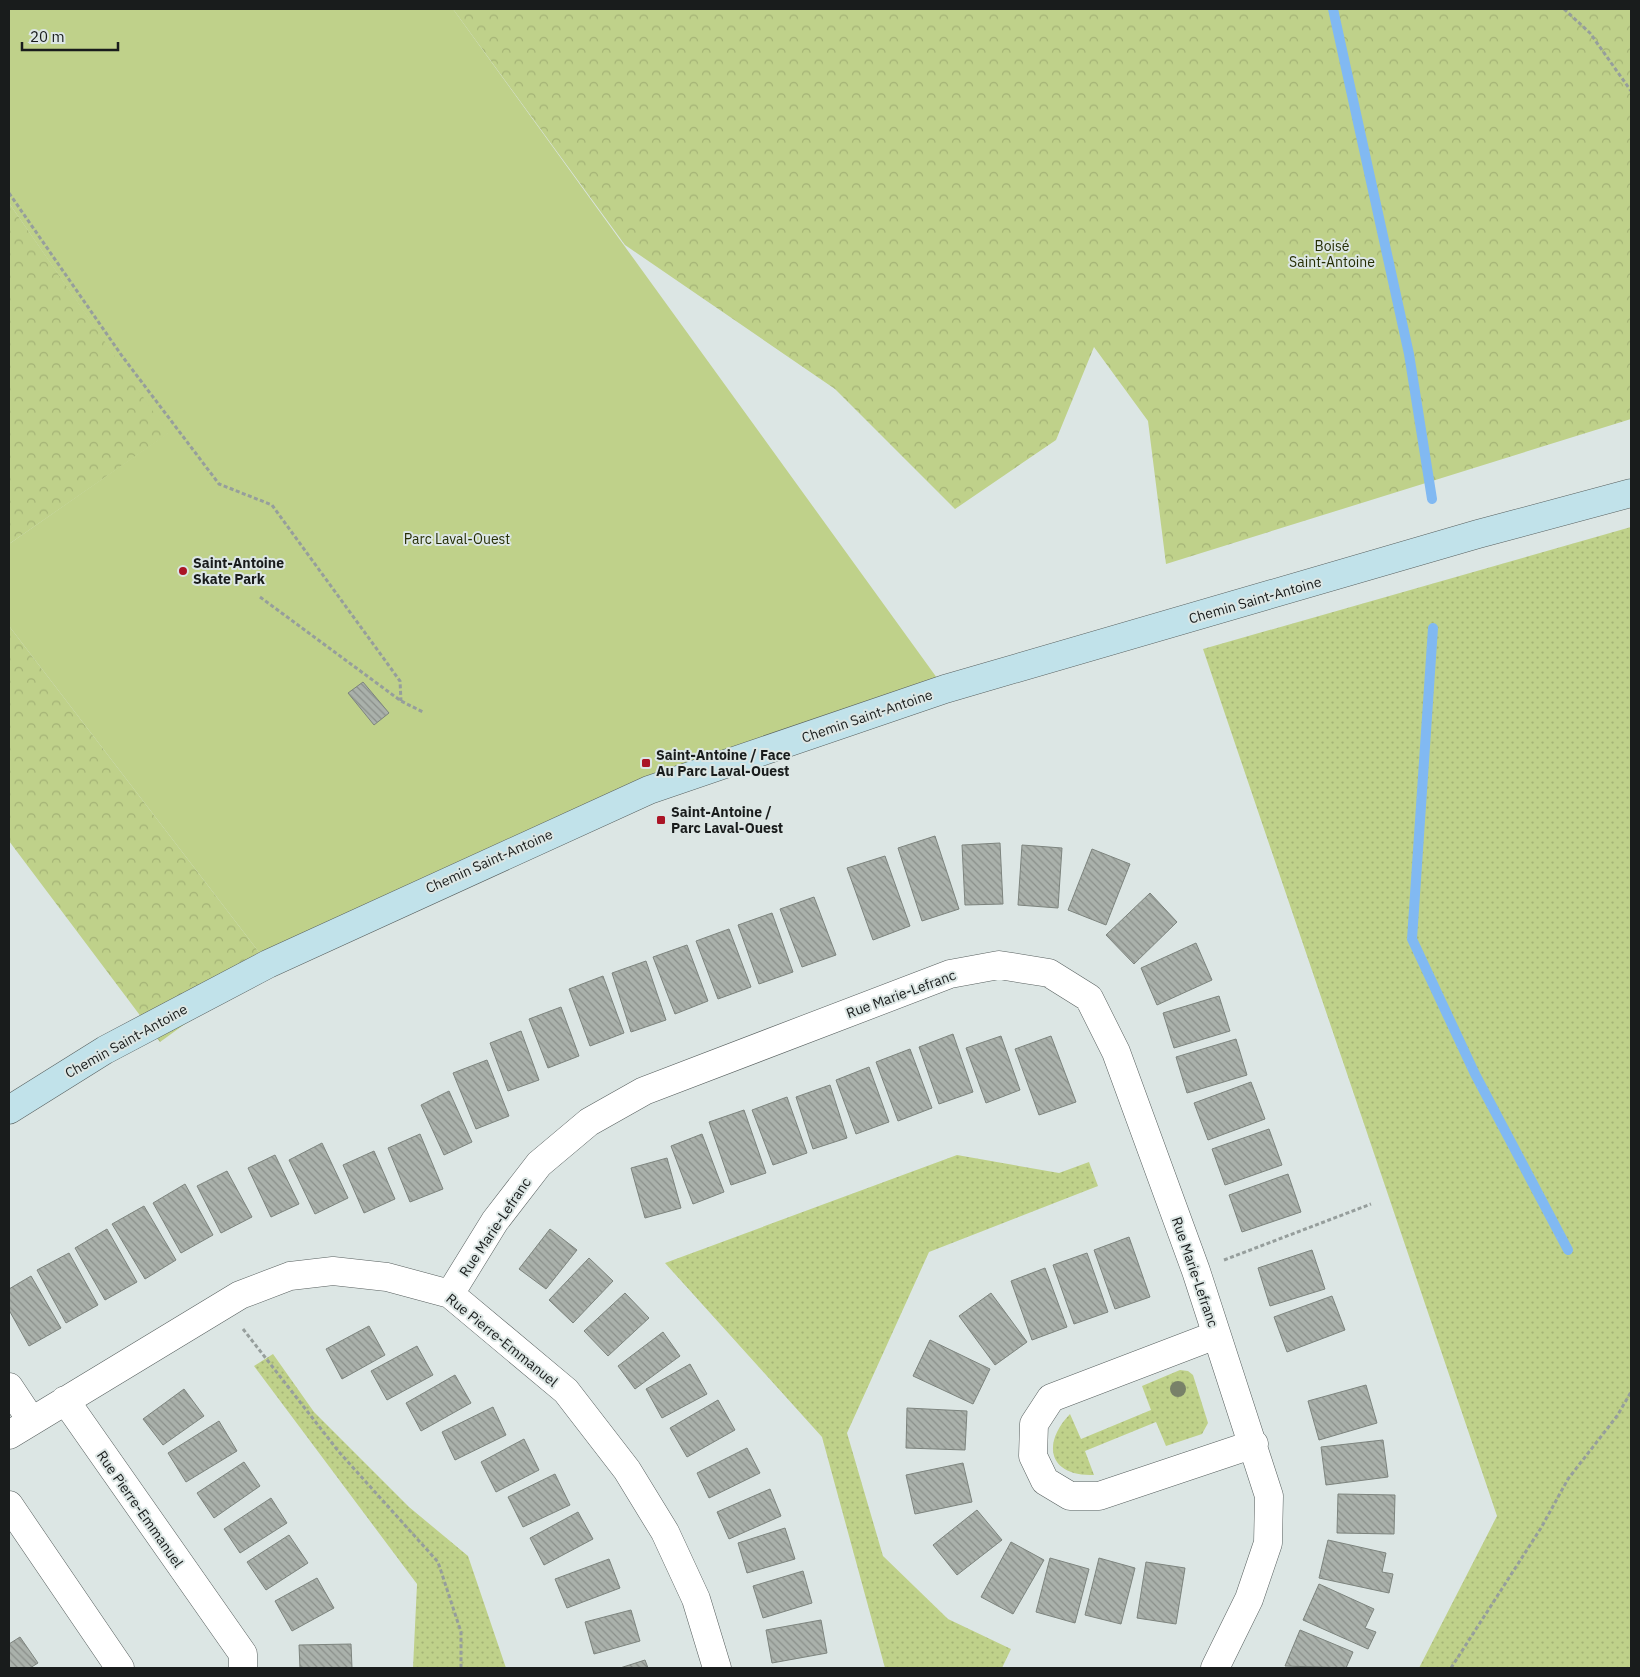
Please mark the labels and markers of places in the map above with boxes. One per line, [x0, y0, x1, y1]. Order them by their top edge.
place label: Saint-Antoine Skate Park [193, 554, 284, 588]
marker: Saint-Antoine Skate Park [177, 565, 189, 577]
place label: Saint-Antoine / Face Au Parc Laval-Ouest [656, 746, 791, 780]
marker: Saint-Antoine / Face Au Parc Laval-Ouest [640, 757, 652, 769]
place label: Saint-Antoine / Parc Laval-Ouest [671, 803, 783, 837]
marker: Saint-Antoine / Parc Laval-Ouest [655, 814, 667, 826]

